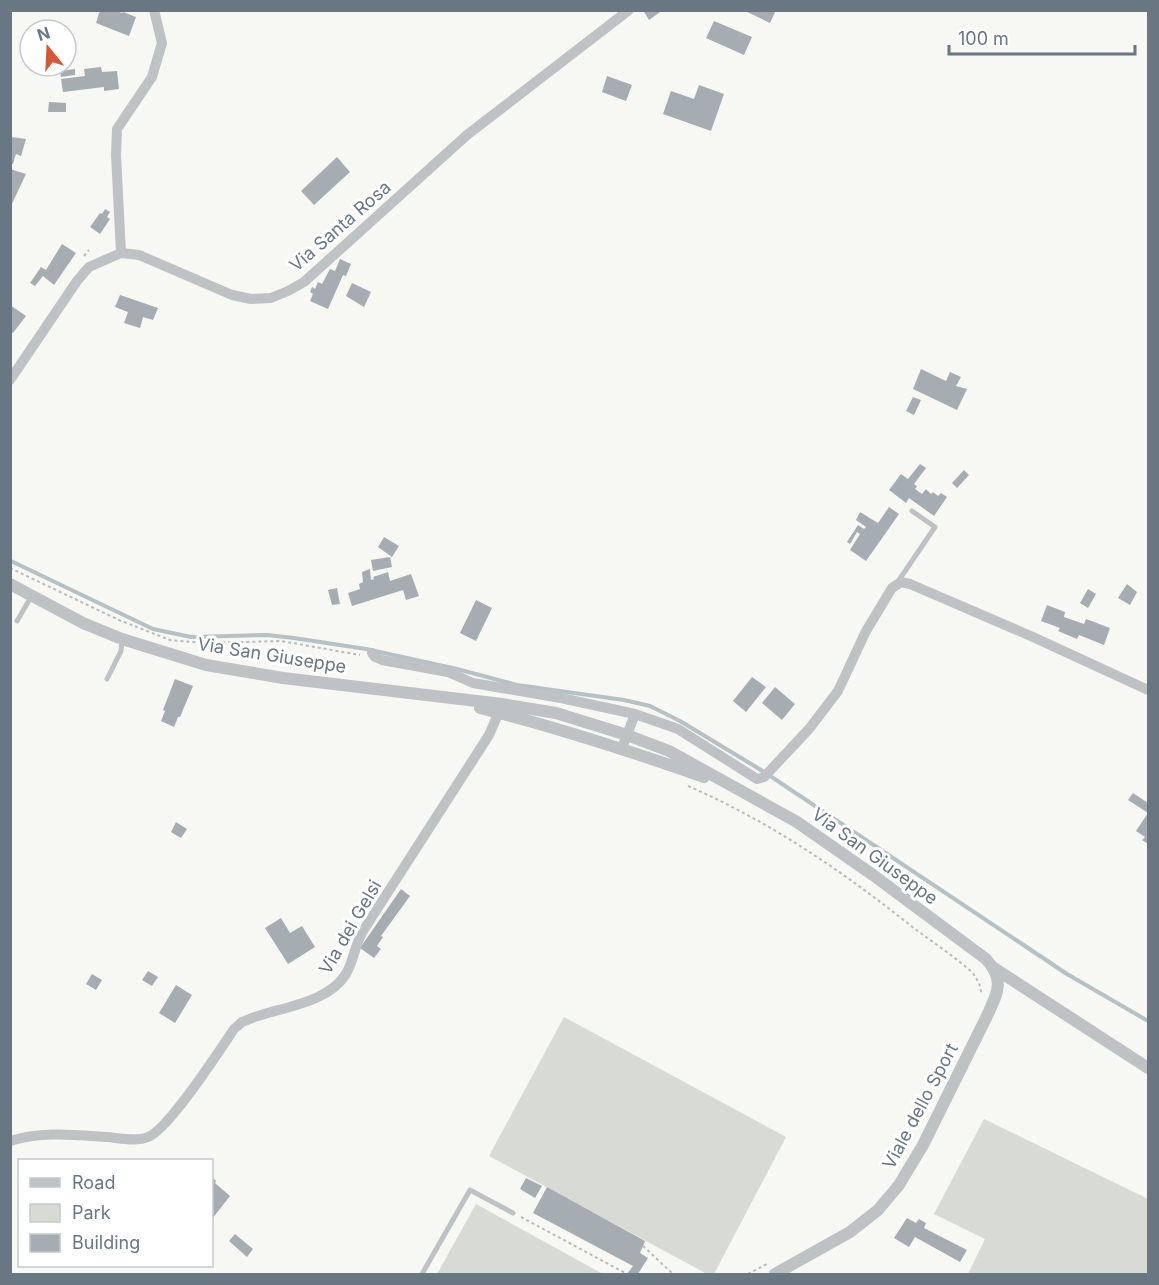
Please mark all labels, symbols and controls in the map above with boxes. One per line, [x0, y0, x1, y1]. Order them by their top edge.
north arrow [18, 18, 78, 78]
scale bar [949, 18, 1135, 56]
text: N [34, 22, 52, 45]
text: 100 m [958, 28, 1009, 49]
street label: Via Santa Rosa [285, 176, 395, 276]
street label: Via San Giuseppe [196, 633, 348, 677]
street label: Via San Giuseppe [808, 803, 942, 909]
street label: Via dei Gelsi [315, 876, 385, 978]
street label: Viale dello Sport [878, 1040, 962, 1172]
legend [18, 1159, 213, 1267]
text: Road [72, 1172, 115, 1193]
text: Park [72, 1202, 111, 1223]
text: Building [72, 1232, 140, 1253]

